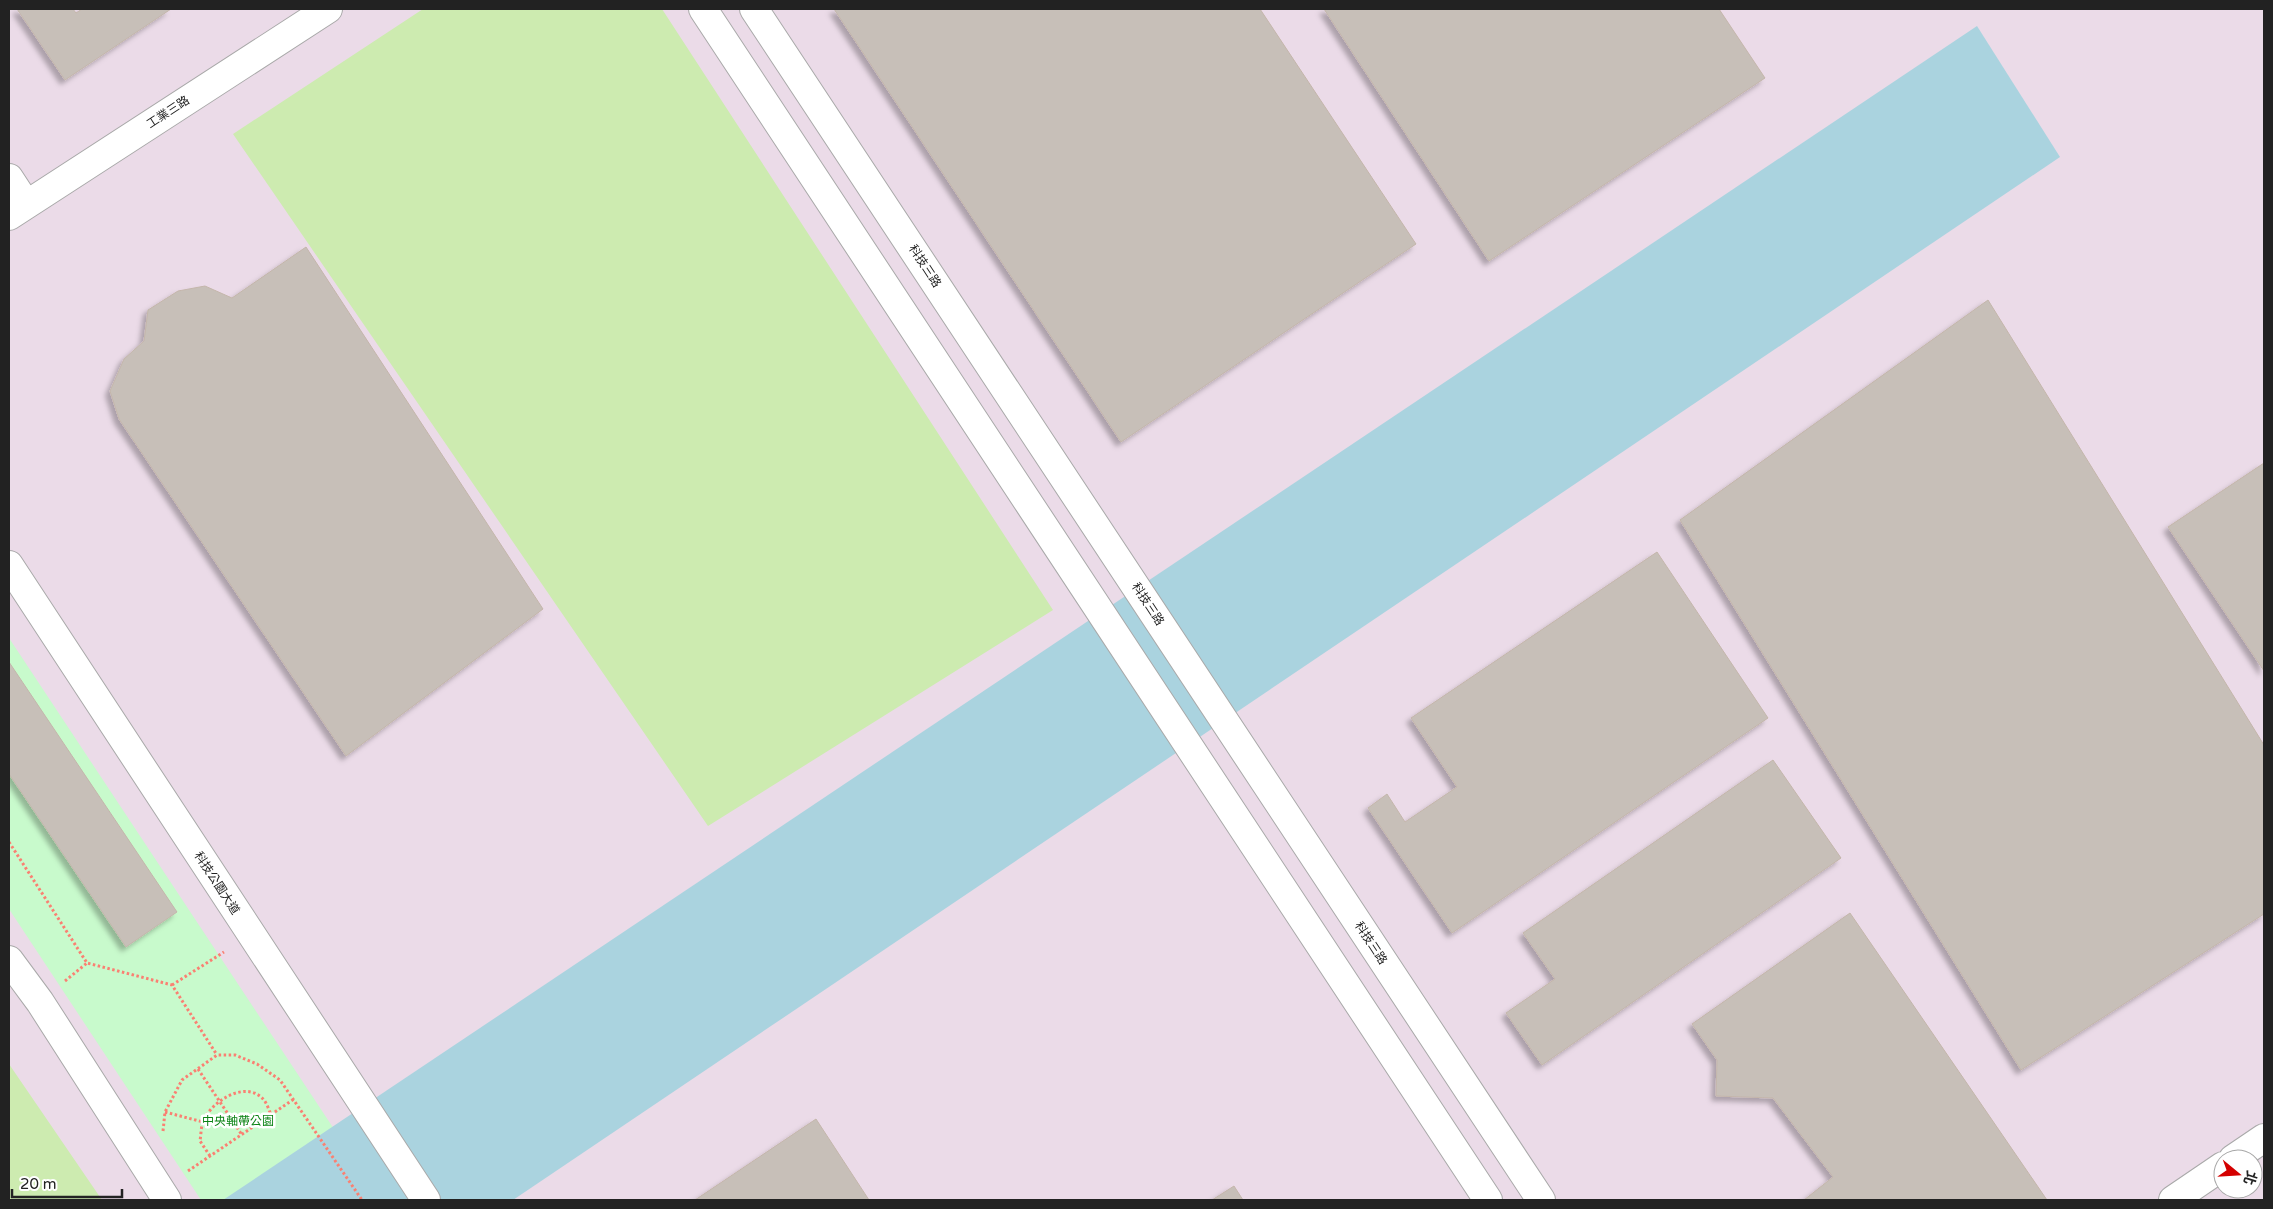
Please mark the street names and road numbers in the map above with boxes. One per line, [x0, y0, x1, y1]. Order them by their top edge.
street label: 工業三路 [144, 93, 192, 131]
street label: 科技三路 [906, 242, 944, 290]
street label: 科技三路 [1129, 580, 1167, 628]
street label: 科技公園大道 [192, 849, 242, 917]
street label: 科技三路 [1352, 919, 1390, 967]

